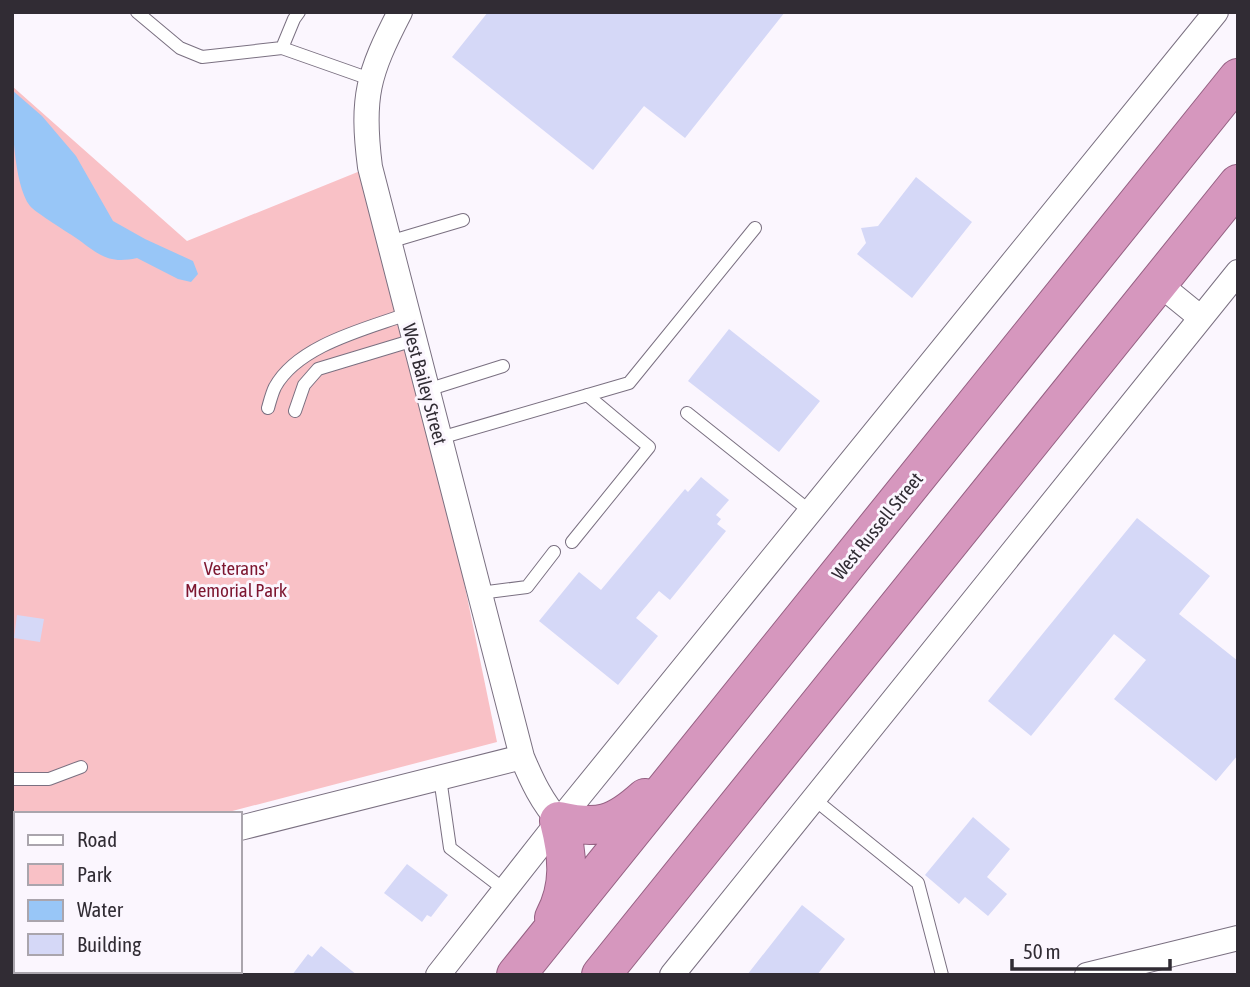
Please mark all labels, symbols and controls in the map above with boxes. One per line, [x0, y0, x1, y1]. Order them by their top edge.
street label: West Bailey Street [398, 321, 452, 447]
street label: West Russell Street [827, 468, 927, 584]
park label: Veterans' Memorial Park [185, 557, 288, 601]
legend [14, 812, 242, 973]
text: Road [77, 827, 117, 851]
text: Park [77, 862, 112, 886]
text: Water [77, 897, 124, 921]
scale bar [1012, 928, 1170, 972]
text: Building [77, 932, 141, 956]
text: 50 m [1023, 939, 1061, 963]

